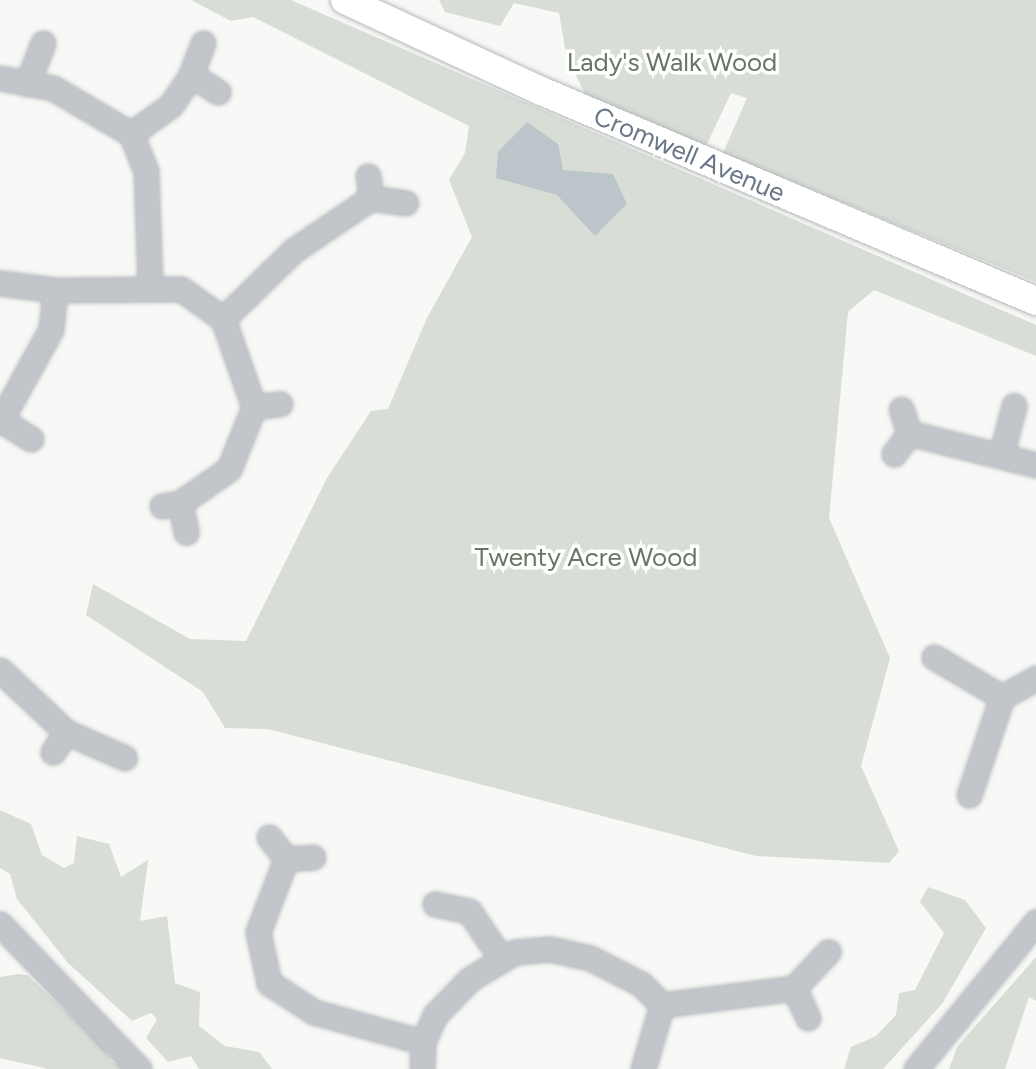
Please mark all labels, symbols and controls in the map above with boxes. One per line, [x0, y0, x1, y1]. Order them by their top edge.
park label: Lady's Walk Wood [567, 47, 777, 79]
street label: Cromwell Avenue [589, 101, 789, 209]
park label: Twenty Acre Wood [475, 542, 697, 574]

